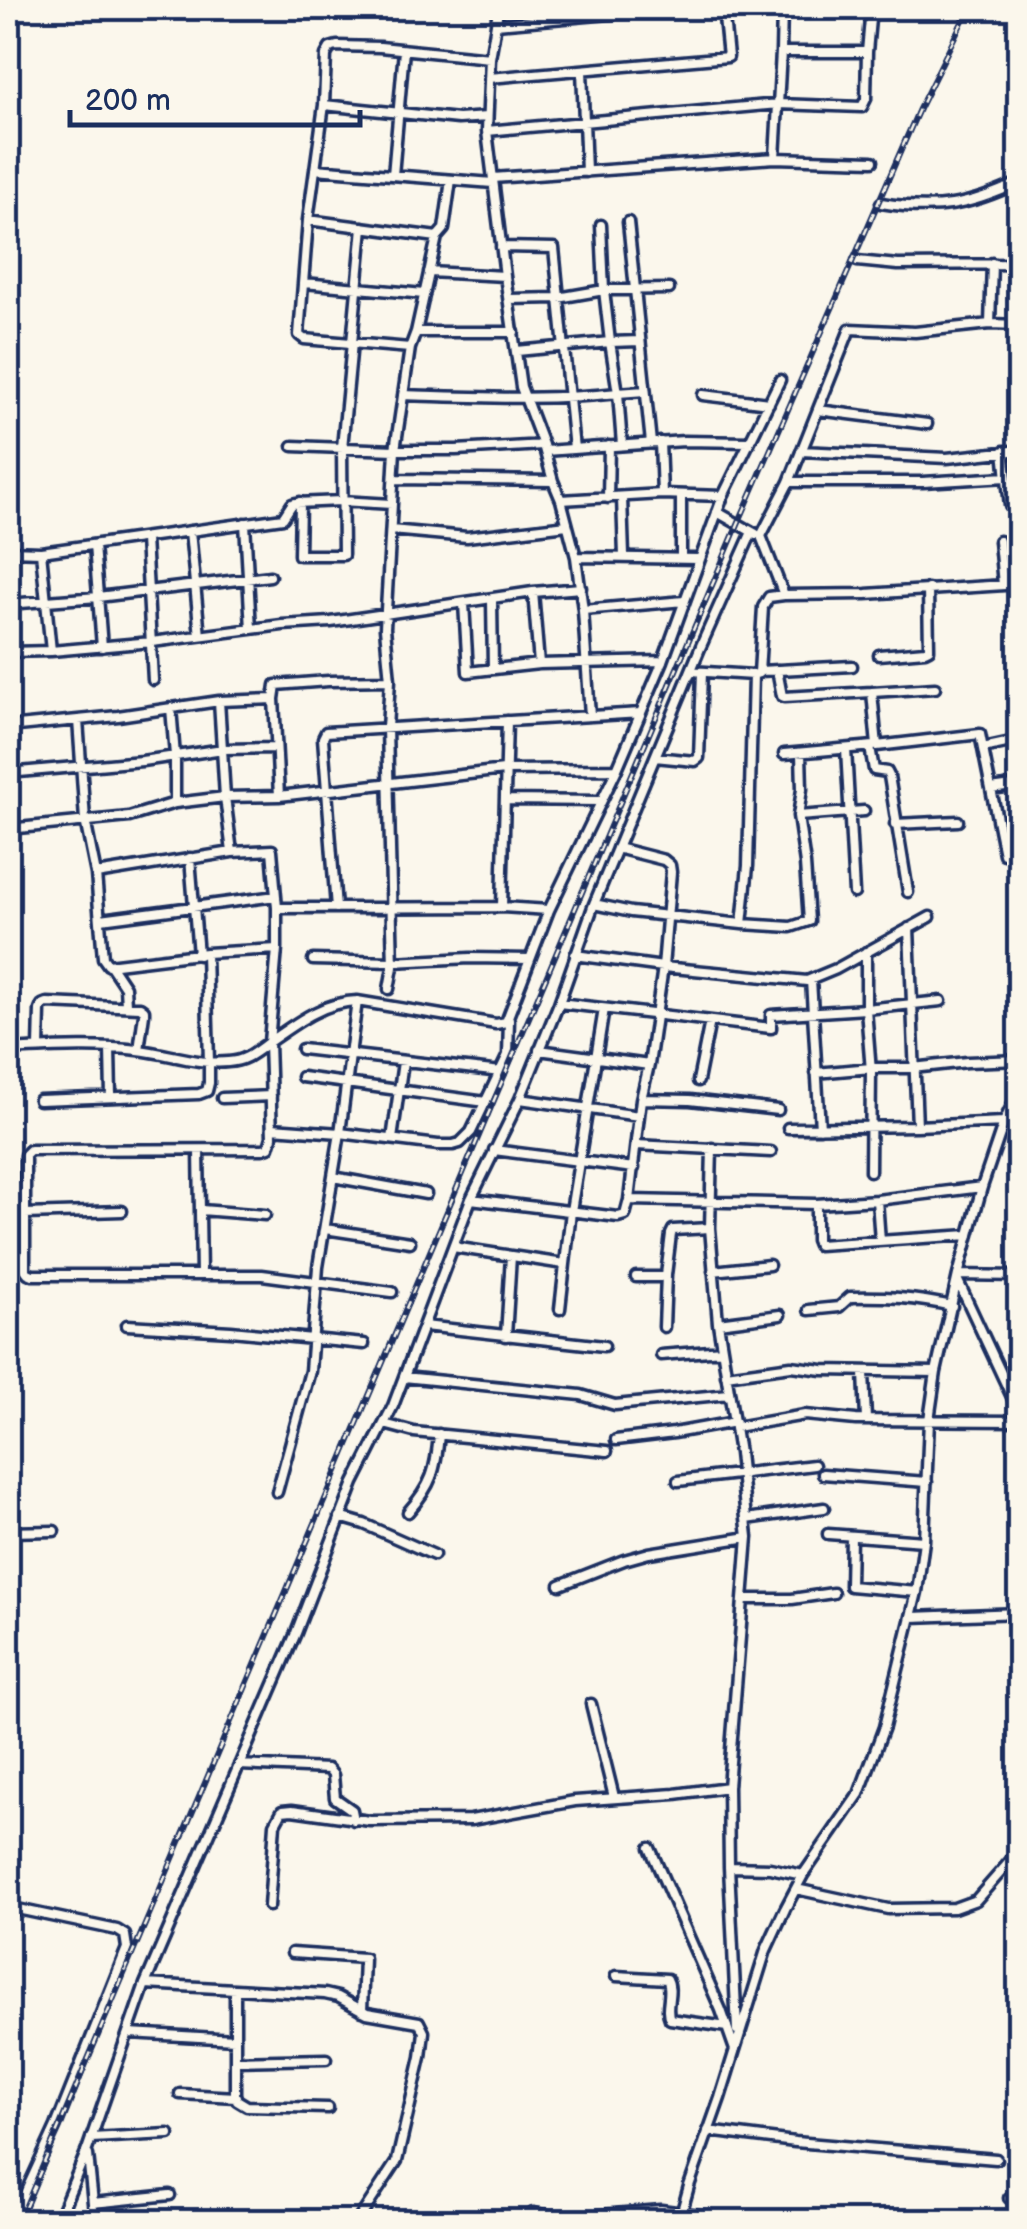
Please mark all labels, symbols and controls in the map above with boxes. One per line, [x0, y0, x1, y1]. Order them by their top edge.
scale bar [70, 65, 360, 127]
text: 200 m [85, 83, 171, 119]

